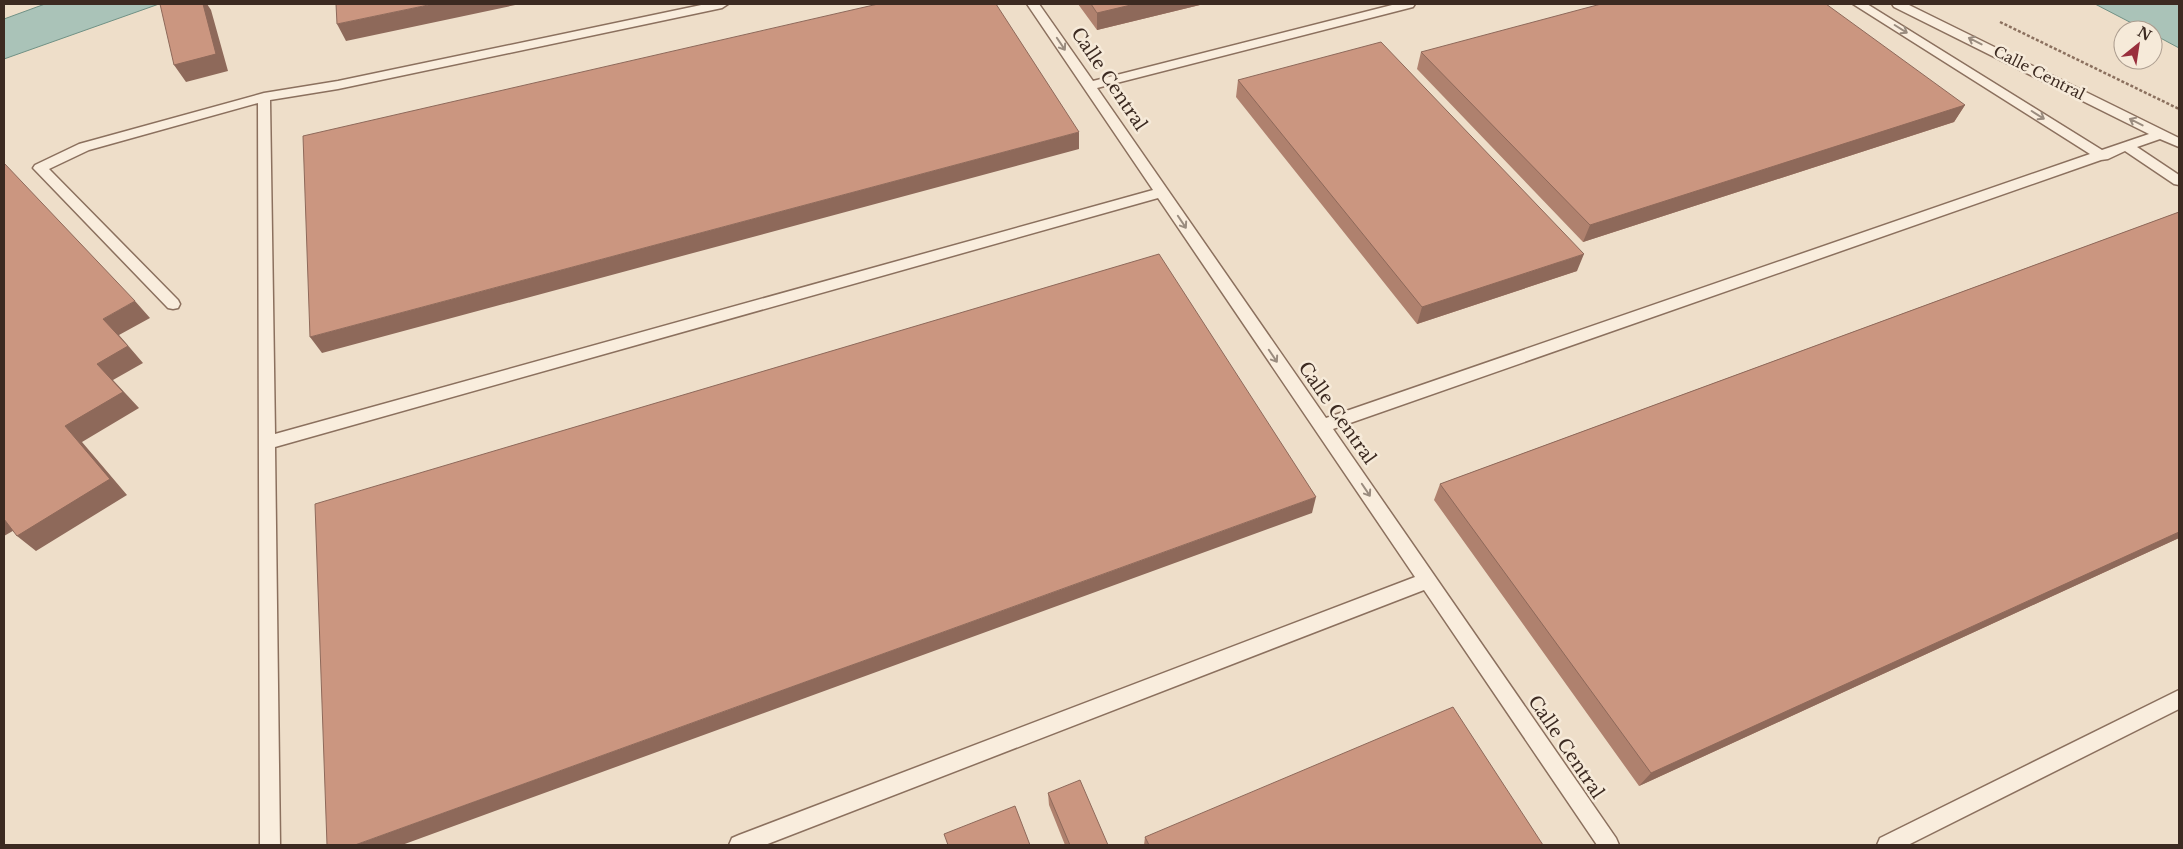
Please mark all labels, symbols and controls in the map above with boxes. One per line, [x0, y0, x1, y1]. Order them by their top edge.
north arrow [2113, 20, 2163, 70]
street label: Calle Central [1066, 23, 1152, 135]
text: N [2134, 23, 2155, 45]
one-way arrow [1893, 25, 1907, 35]
one-way arrow [1967, 36, 1982, 46]
one-way arrow [1056, 37, 1066, 51]
street label: Calle Central [1990, 41, 2088, 104]
one-way arrow [2031, 111, 2045, 121]
one-way arrow [2128, 117, 2143, 127]
one-way arrow [1177, 214, 1187, 228]
one-way arrow [1268, 349, 1279, 363]
street label: Calle Central [1294, 358, 1380, 469]
one-way arrow [1361, 482, 1371, 496]
street label: Calle Central [1523, 691, 1609, 803]

